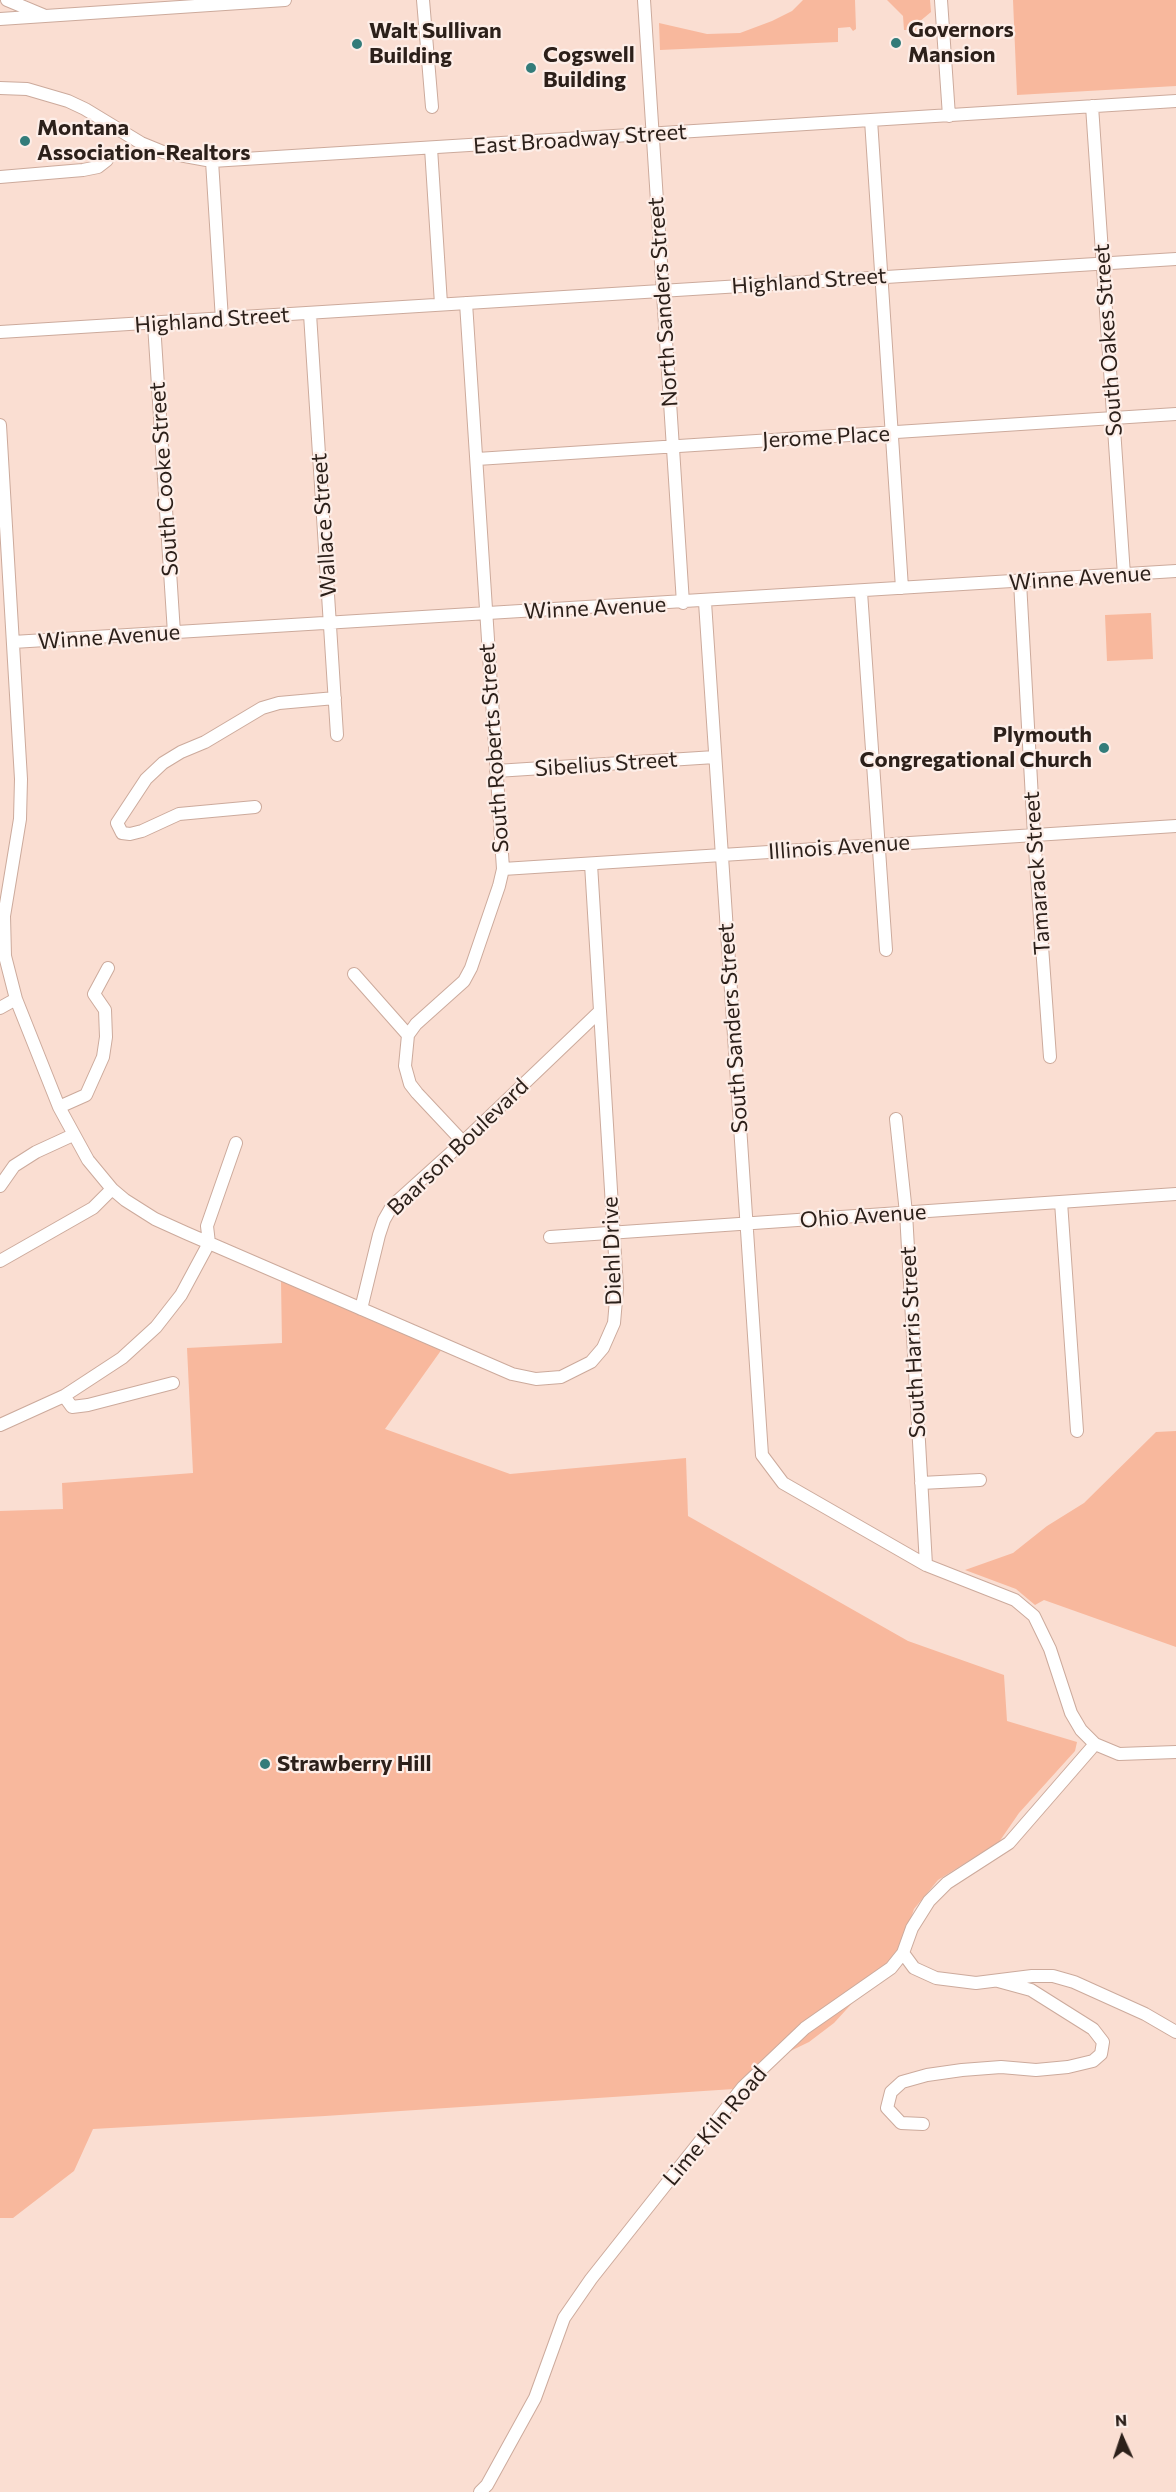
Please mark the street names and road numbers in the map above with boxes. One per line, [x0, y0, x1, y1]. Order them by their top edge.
street label: East Broadway Street [472, 118, 688, 160]
street label: North Sanders Street [642, 196, 684, 408]
street label: South Oakes Street [1088, 243, 1128, 437]
street label: Highland Street [731, 262, 887, 300]
street label: Highland Street [134, 301, 290, 339]
street label: South Cooke Street [144, 381, 184, 577]
street label: Jerome Place [761, 420, 891, 454]
street label: Wallace Street [306, 452, 342, 598]
street label: Winne Avenue [1008, 560, 1152, 596]
street label: Winne Avenue [523, 591, 667, 625]
street label: Winne Avenue [37, 619, 181, 655]
street label: South Roberts Street [474, 642, 514, 854]
street label: Sibelius Street [534, 746, 678, 782]
street label: Tamarack Street [1018, 790, 1056, 956]
street label: Illinois Avenue [767, 829, 911, 865]
street label: South Sanders Street [712, 922, 754, 1134]
street label: Baarson Boulevard [382, 1073, 534, 1221]
street label: Diehl Drive [597, 1196, 627, 1306]
street label: Ohio Avenue [799, 1198, 927, 1234]
street label: South Harris Street [895, 1246, 931, 1438]
street label: Lime Kiln Road [657, 2061, 773, 2191]

